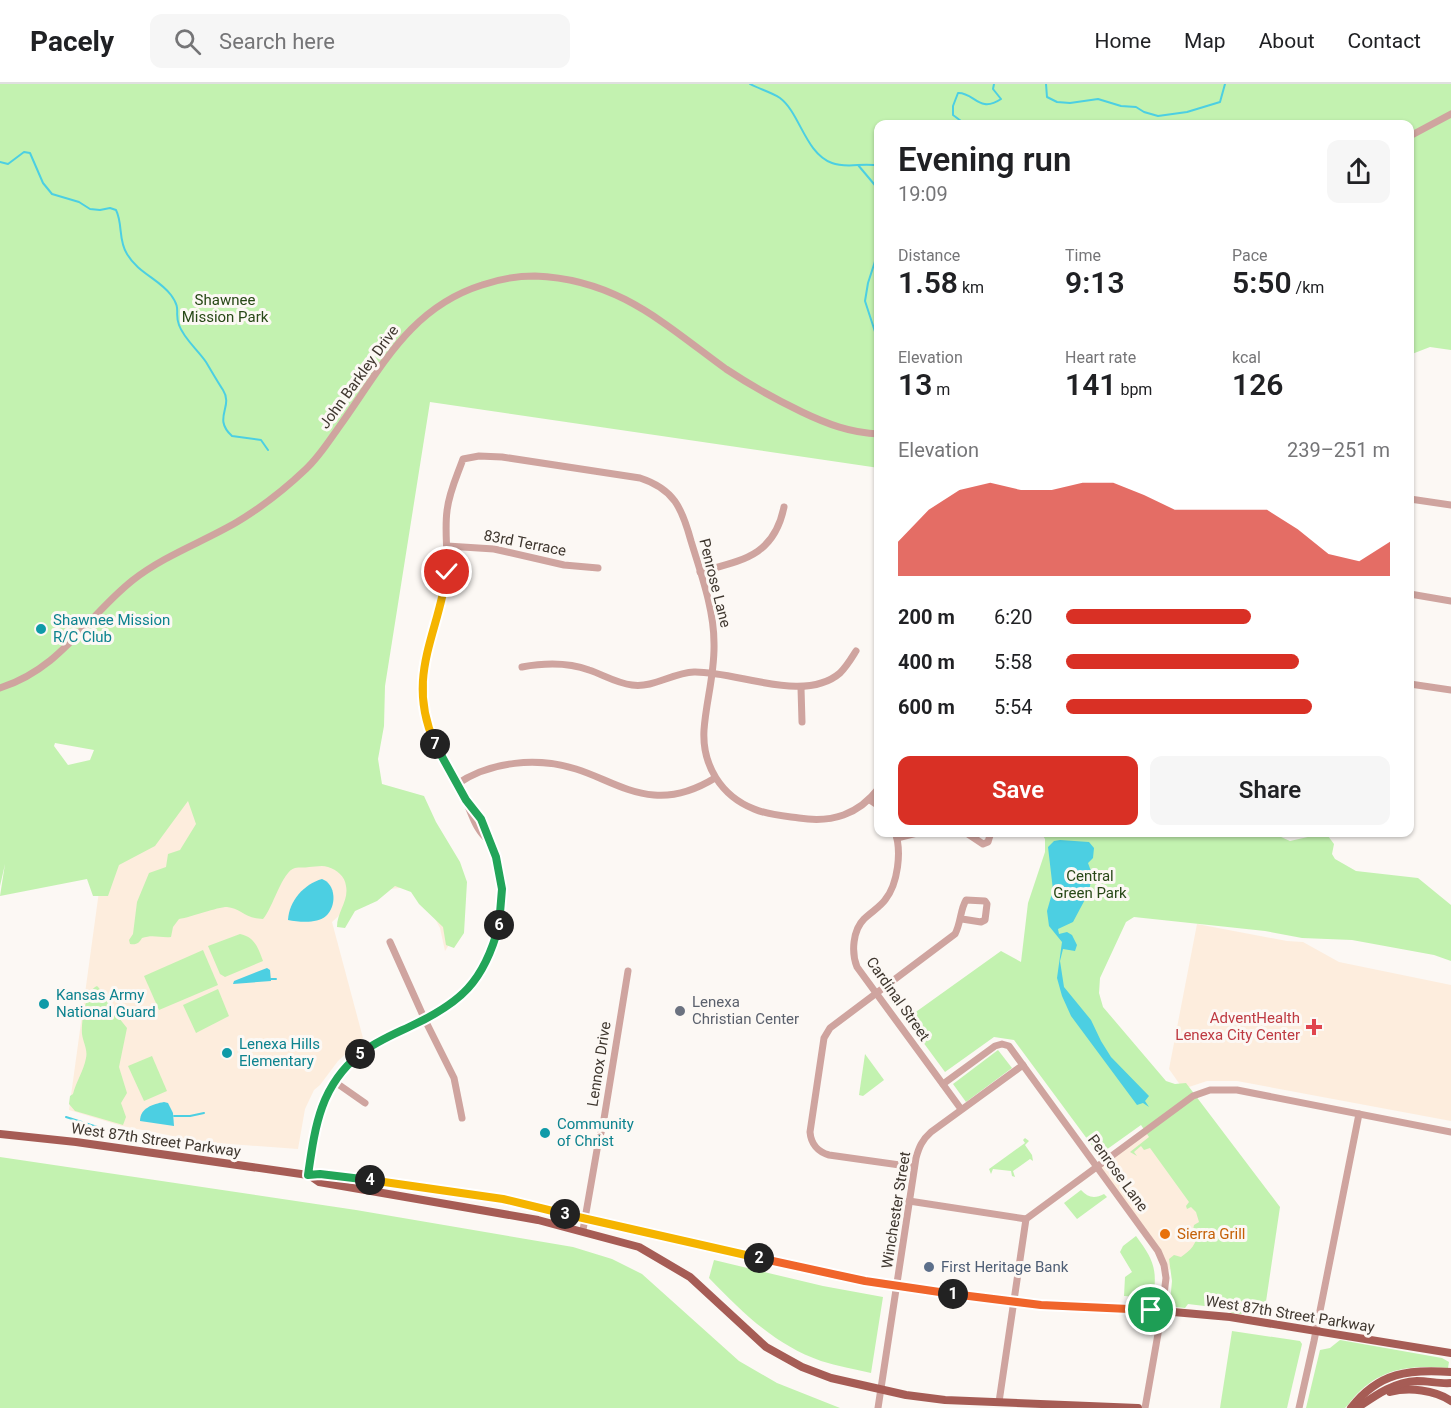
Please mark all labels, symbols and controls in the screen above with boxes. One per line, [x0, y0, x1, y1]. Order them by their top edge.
search box [150, 14, 570, 68]
text: Pacely [30, 25, 114, 58]
icon: search [171, 25, 204, 58]
text: Search here [219, 29, 335, 54]
text: Home [1095, 29, 1151, 53]
text: Map [1184, 29, 1226, 53]
text: About [1259, 29, 1315, 53]
text: Contact [1348, 29, 1421, 53]
text: Evening run [898, 140, 1071, 179]
button: share [1327, 140, 1390, 203]
text: 19:09 [898, 182, 948, 206]
text: Distance [898, 246, 960, 265]
text: Time [1065, 246, 1101, 265]
text: Pace [1232, 246, 1268, 265]
text: 1.58 [898, 265, 958, 300]
text: 9:13 [1065, 265, 1125, 300]
text: 5:50 [1232, 265, 1292, 300]
text: km [958, 278, 984, 297]
text: /km [1292, 278, 1324, 297]
park label: Shawnee Mission Park [182, 291, 269, 326]
street label: John Barkley Drive [315, 322, 403, 432]
text: Elevation [898, 348, 963, 367]
text: Heart rate [1065, 348, 1136, 367]
text: kcal [1232, 348, 1261, 367]
text: 13 [898, 367, 932, 402]
text: 141 [1065, 367, 1116, 402]
text: 126 [1232, 367, 1283, 402]
text: m [932, 380, 950, 399]
text: bpm [1116, 380, 1152, 399]
text: Elevation [898, 438, 979, 462]
text: 239–251 m [1287, 438, 1390, 462]
street label: 83rd Terrace [482, 526, 568, 560]
street label: Penrose Lane [695, 537, 735, 629]
pin [421, 546, 472, 597]
icon: check [430, 555, 463, 588]
text: 200 m [898, 605, 955, 629]
text: 6:20 [994, 605, 1033, 629]
place label: Shawnee Mission R/C Club [53, 611, 170, 646]
marker: Shawnee Mission R/C Club [34, 622, 48, 636]
text: 400 m [898, 650, 955, 674]
text: 5:58 [994, 650, 1033, 674]
text: 600 m [898, 695, 955, 719]
text: 5:54 [994, 695, 1033, 719]
pin: 7 [420, 729, 450, 759]
text: 7 [430, 734, 440, 753]
button: Save [898, 756, 1138, 825]
button: Share [1150, 756, 1390, 825]
park label: Central Green Park [1053, 867, 1127, 902]
pin: 6 [484, 910, 514, 940]
text: 6 [494, 915, 504, 934]
street label: Cardinal Street [862, 954, 934, 1045]
place label: Kansas Army National Guard [56, 986, 156, 1021]
place label: Lenexa Christian Center [692, 993, 799, 1028]
marker: Kansas Army National Guard [37, 997, 51, 1011]
marker: Lenexa Christian Center [673, 1004, 687, 1018]
place label: AdventHealth Lenexa City Center [1175, 1009, 1300, 1044]
marker: AdventHealth Lenexa City Center [1305, 1018, 1323, 1036]
street label: Lennox Drive [583, 1020, 615, 1108]
place label: Lenexa Hills Elementary [239, 1035, 320, 1070]
pin: 5 [345, 1039, 375, 1069]
text: 5 [355, 1044, 365, 1063]
marker: Lenexa Hills Elementary [220, 1046, 234, 1060]
place label: Community of Christ [557, 1115, 634, 1150]
street label: West 87th Street Parkway [70, 1119, 242, 1161]
marker: Community of Christ [538, 1126, 552, 1140]
street label: Penrose Lane [1084, 1131, 1152, 1215]
street label: Winchester Street [878, 1150, 914, 1270]
pin: 4 [355, 1165, 385, 1195]
text: 4 [365, 1170, 375, 1189]
pin: 3 [550, 1199, 580, 1229]
text: 3 [560, 1204, 570, 1223]
place label: Sierra Grill [1177, 1225, 1246, 1243]
marker: Sierra Grill [1158, 1227, 1172, 1241]
pin: 2 [744, 1243, 774, 1273]
text: 2 [754, 1248, 764, 1267]
place label: First Heritage Bank [941, 1258, 1069, 1276]
marker: First Heritage Bank [922, 1260, 936, 1274]
pin: 1 [938, 1279, 968, 1309]
text: 1 [948, 1284, 958, 1303]
pin [1125, 1284, 1176, 1335]
street label: West 87th Street Parkway [1204, 1292, 1376, 1336]
icon: arrive [1134, 1293, 1167, 1326]

